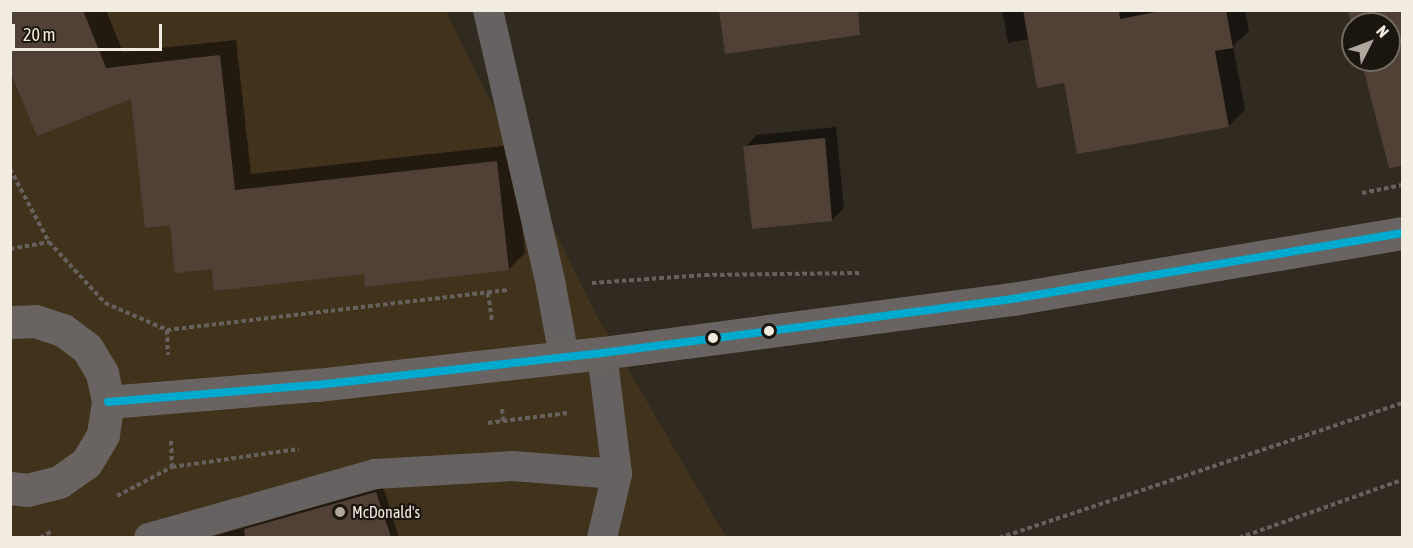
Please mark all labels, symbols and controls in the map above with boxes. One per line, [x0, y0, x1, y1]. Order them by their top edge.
scale bar [15, 12, 165, 50]
north arrow [1341, 12, 1401, 72]
text: N [1373, 22, 1393, 41]
text: 20 m [23, 24, 55, 45]
unlabelled marker [763, 325, 775, 337]
unlabelled marker [707, 332, 719, 344]
place label: McDonald's [352, 502, 420, 522]
marker: McDonald's [333, 505, 347, 519]

